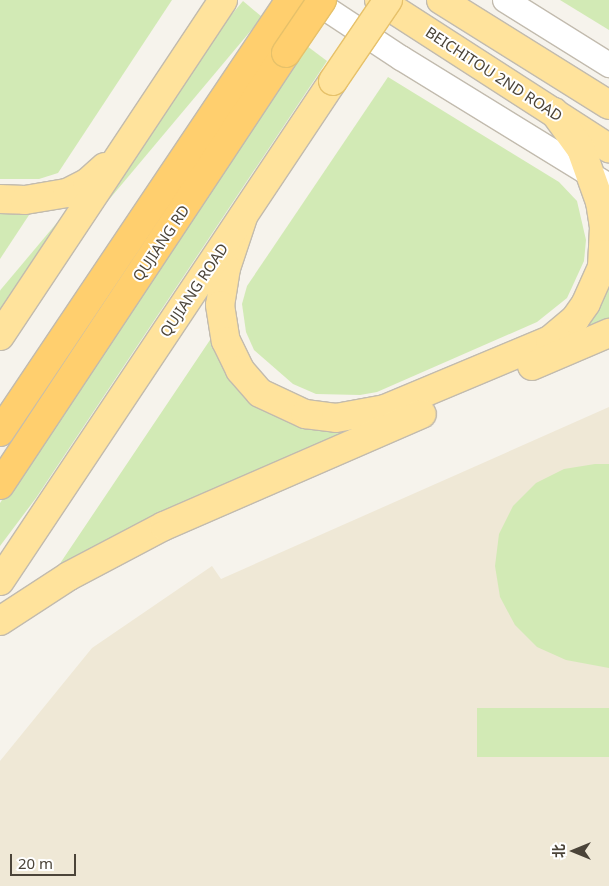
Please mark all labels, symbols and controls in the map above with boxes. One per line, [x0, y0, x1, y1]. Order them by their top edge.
street label: BEICHITOU 2ND ROAD [422, 23, 566, 125]
street label: QUJIANG RD [129, 202, 193, 284]
street label: QUJIANG ROAD [156, 240, 232, 340]
north arrow [549, 826, 599, 876]
scale bar [12, 844, 79, 876]
text: 北 [549, 844, 568, 858]
text: 20 m [18, 853, 53, 873]

